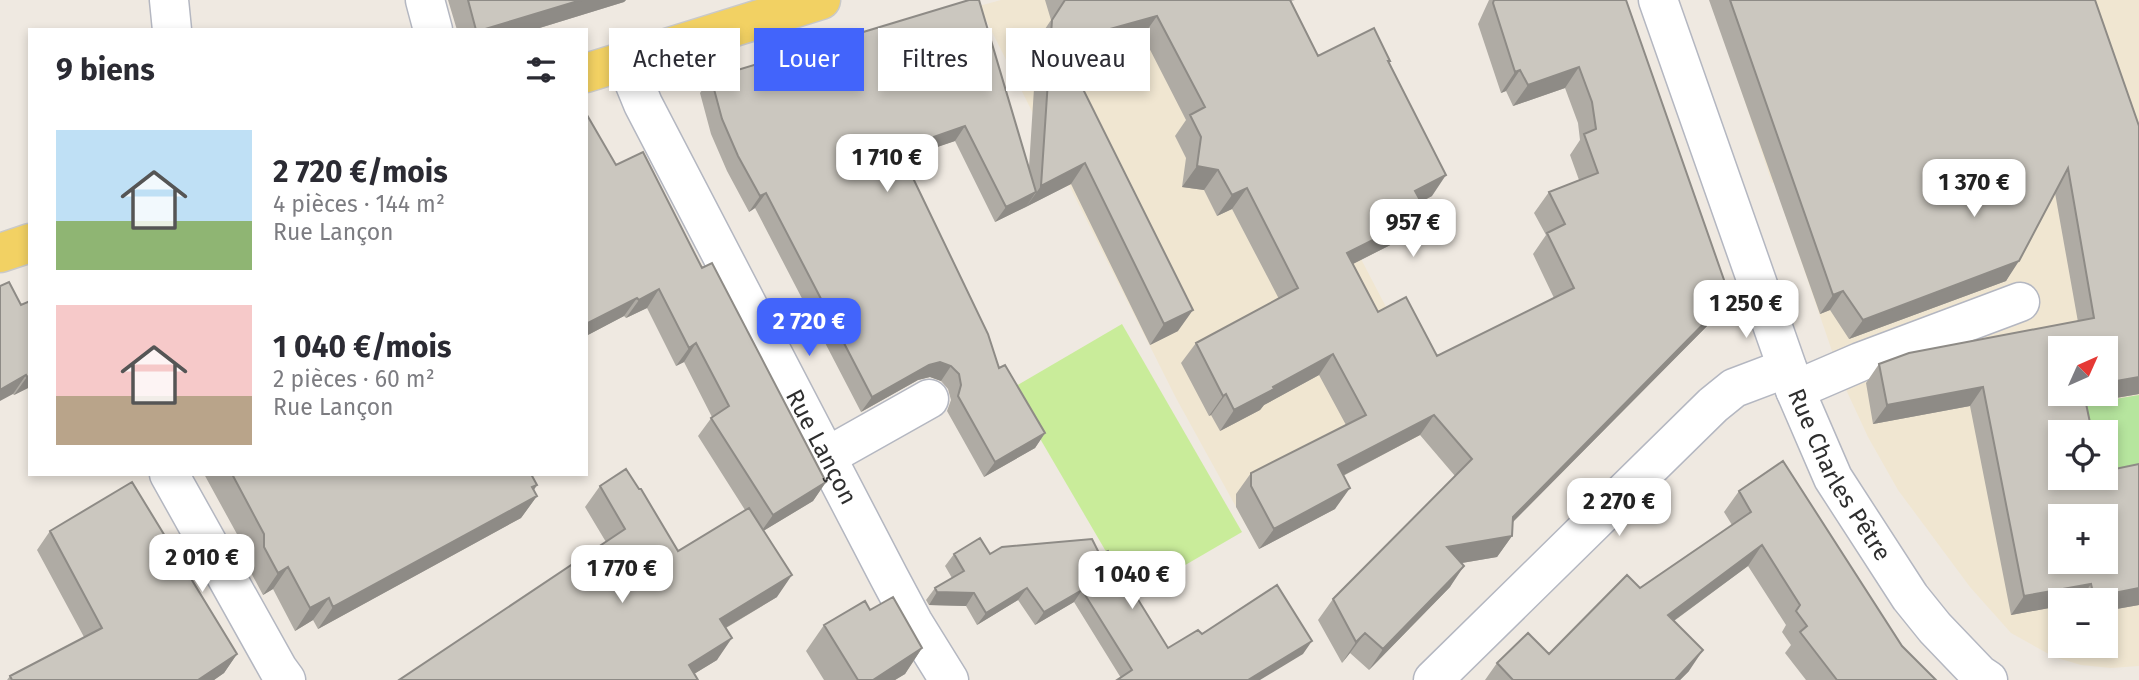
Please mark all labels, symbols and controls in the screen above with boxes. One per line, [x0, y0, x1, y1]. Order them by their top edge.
chip: Acheter [609, 28, 740, 91]
chip: Louer [754, 28, 864, 91]
chip: Filtres [878, 28, 992, 91]
chip: Nouveau [1006, 28, 1150, 91]
icon: filters [522, 51, 560, 89]
text: 9 biens [56, 52, 155, 88]
pin: 1 710 € [822, 134, 952, 194]
text: 1 710 € [852, 143, 922, 171]
text: 2 720 €/mois [273, 154, 448, 190]
icon: home [112, 158, 196, 242]
pin: 1 370 € [1909, 160, 2039, 219]
text: 1 370 € [1939, 168, 2009, 196]
text: 4 pièces · 144 m² [273, 190, 445, 218]
pin: 957 € [1364, 200, 1462, 259]
text: 957 € [1386, 208, 1440, 236]
text: Rue Lançon [273, 218, 394, 246]
pin: 1 250 € [1681, 280, 1811, 340]
text: 1 250 € [1710, 289, 1782, 317]
pin: 2 720 € [744, 298, 874, 358]
text: 2 720 € [773, 307, 845, 335]
text: 1 040 €/mois [273, 329, 451, 365]
icon: home [112, 333, 196, 417]
north arrow [2048, 336, 2118, 406]
map controls [2048, 336, 2118, 658]
text: 2 pièces · 60 m² [273, 365, 435, 393]
street label: Rue Charles Pêtre [1782, 384, 1897, 566]
street label: Rue Lançon [780, 385, 863, 509]
text: Rue Lançon [273, 393, 394, 421]
button: locate [2048, 420, 2118, 490]
pin: 2 270 € [1554, 478, 1684, 538]
text: 2 270 € [1583, 487, 1655, 515]
button: + [2048, 504, 2118, 574]
pin: 2 010 € [137, 534, 267, 594]
text: 2 010 € [165, 543, 239, 571]
pin: 1 770 € [557, 546, 687, 605]
pin: 1 040 € [1067, 552, 1197, 611]
text: 1 770 € [587, 554, 657, 582]
text: 1 040 € [1094, 560, 1170, 588]
button: − [2048, 588, 2118, 658]

